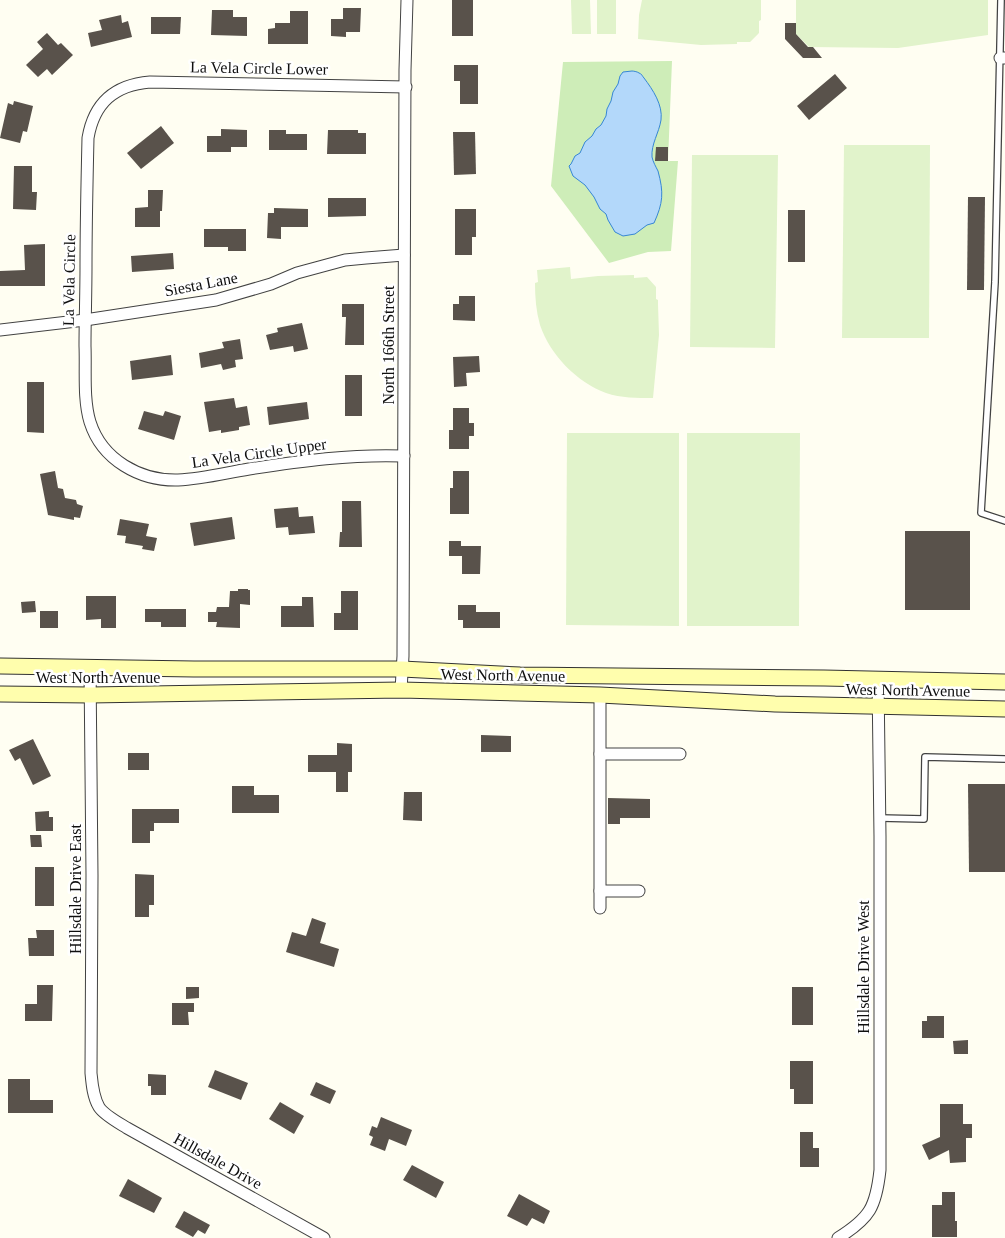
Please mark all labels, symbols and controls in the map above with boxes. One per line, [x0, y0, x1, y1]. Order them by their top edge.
street label: La Vela Circle Lower [190, 58, 329, 78]
street label: La Vela Circle [60, 234, 78, 326]
street label: Siesta Lane [163, 269, 239, 299]
street label: North 166th Street [380, 285, 397, 405]
street label: La Vela Circle Upper [190, 435, 328, 472]
street label: West North Avenue [441, 665, 565, 685]
street label: West North Avenue [36, 669, 160, 686]
street label: West North Avenue [846, 680, 970, 700]
street label: Hillsdale Drive East [67, 824, 84, 954]
street label: Hillsdale Drive West [855, 900, 872, 1034]
street label: Hillsdale Drive [171, 1130, 265, 1192]

